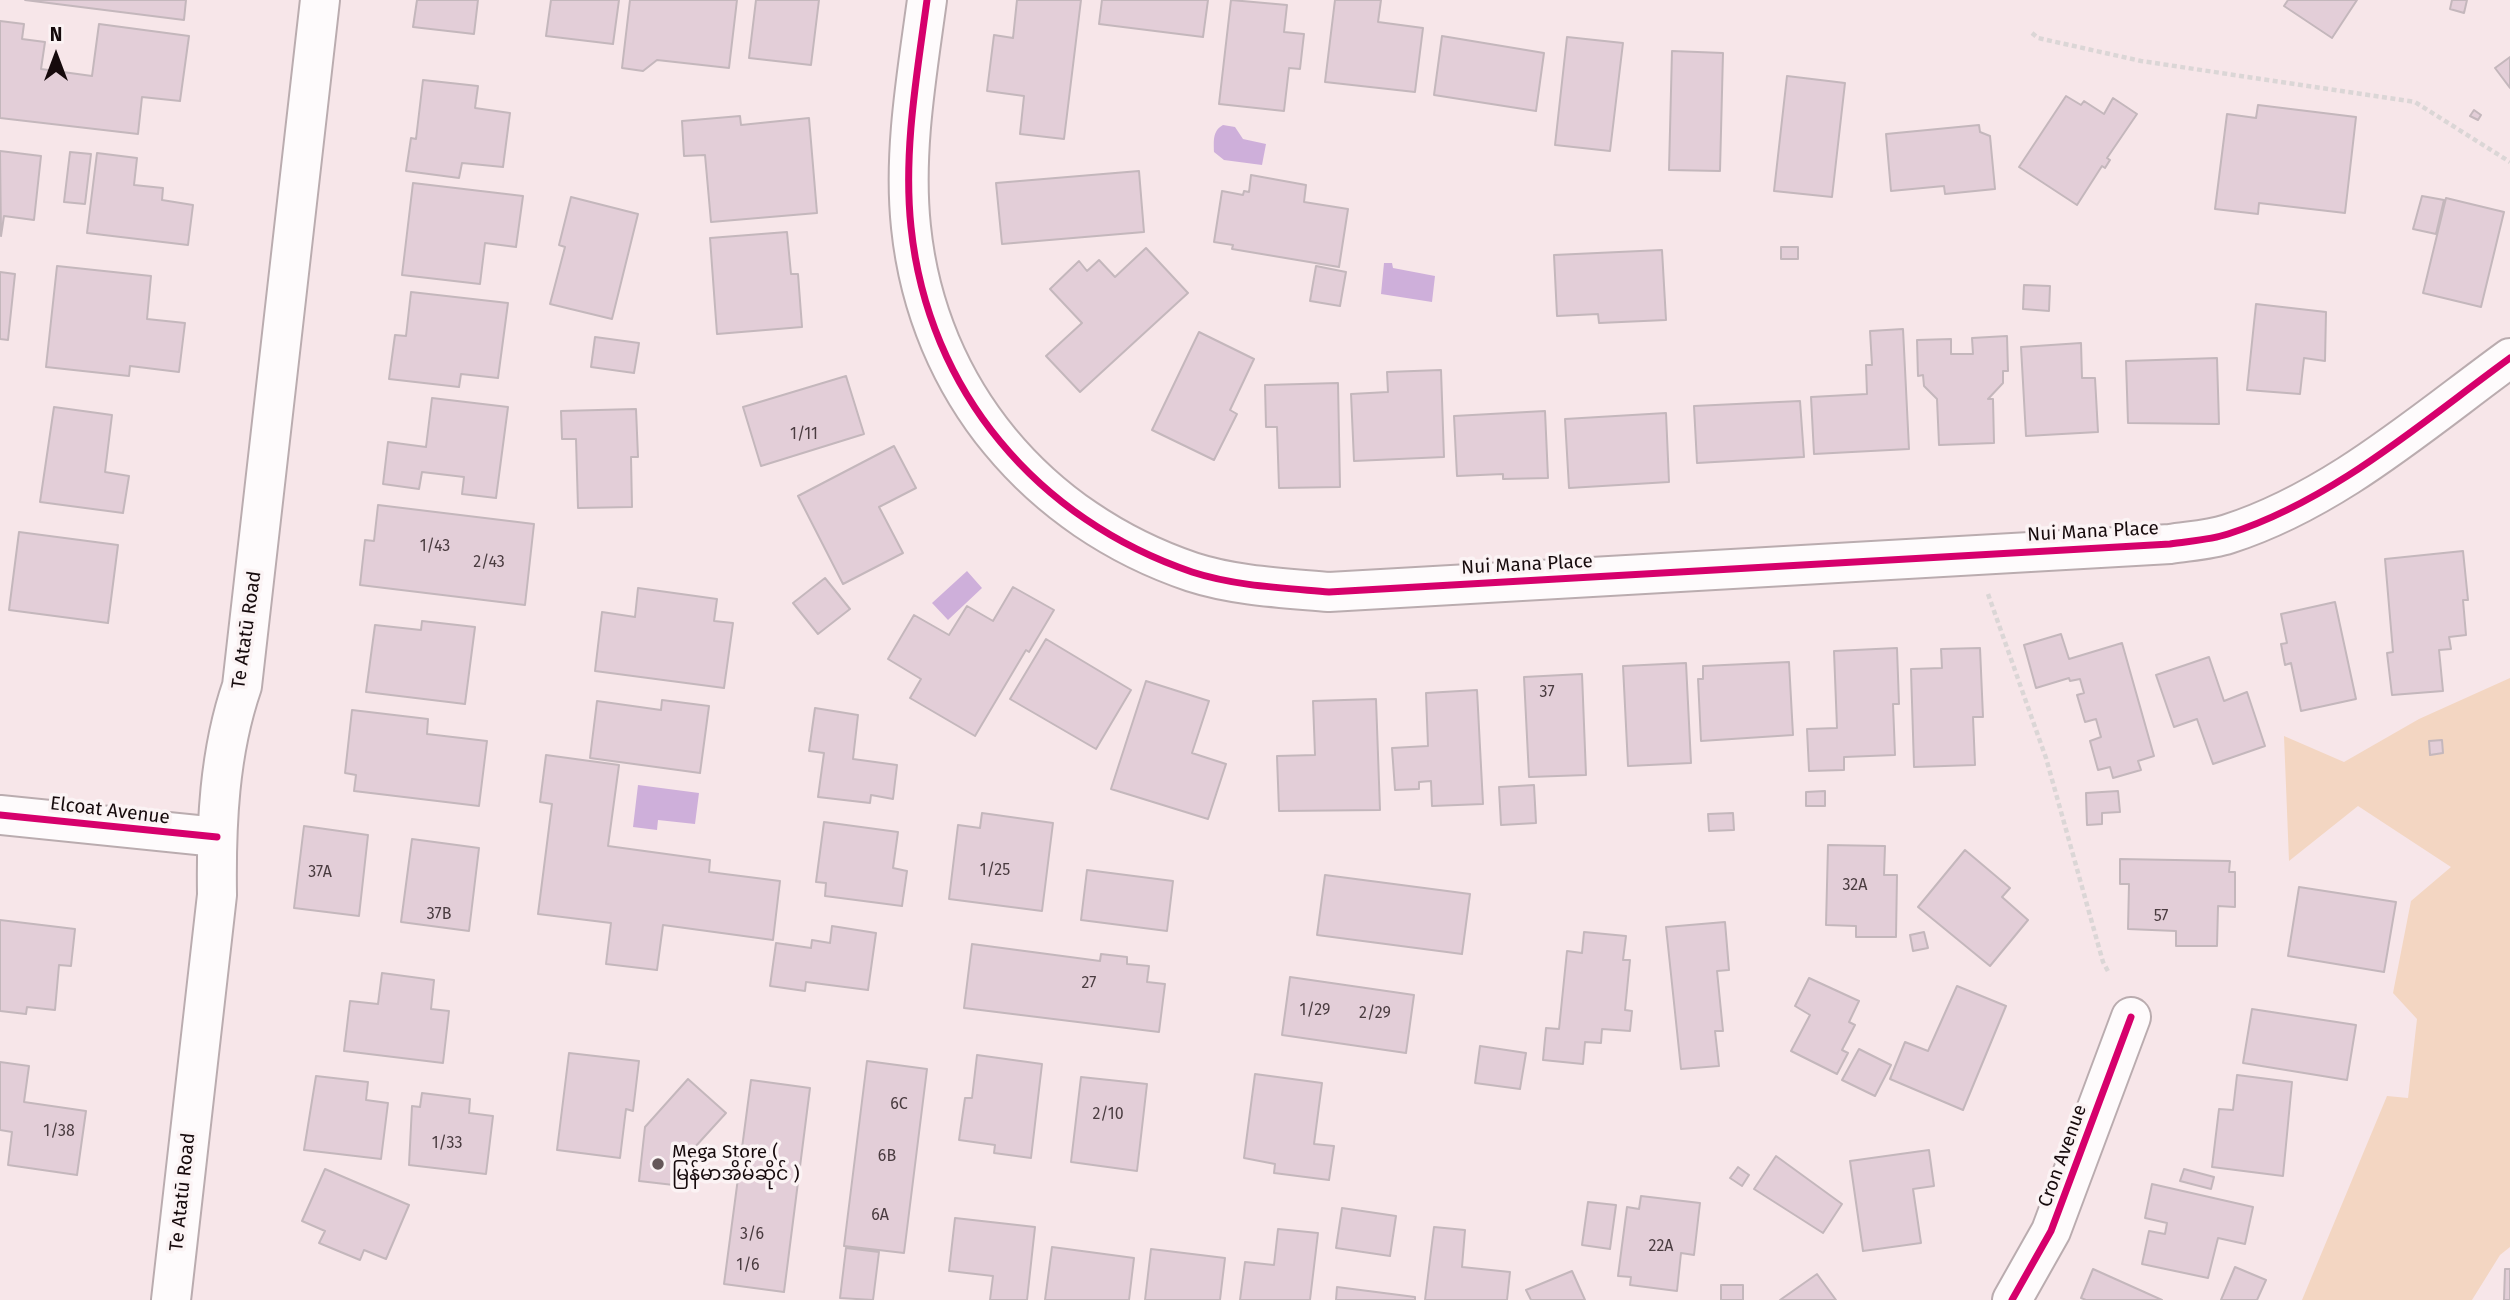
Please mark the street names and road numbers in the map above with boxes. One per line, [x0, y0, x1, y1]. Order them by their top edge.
street label: Nui Mana Place [2027, 517, 2159, 547]
street label: Nui Mana Place [1461, 550, 1593, 580]
street label: Te Atatū Road [227, 570, 267, 690]
street label: Elcoat Avenue [49, 792, 171, 830]
street label: Cron Avenue [2034, 1102, 2092, 1210]
street label: Te Atatū Road [165, 1132, 201, 1252]

